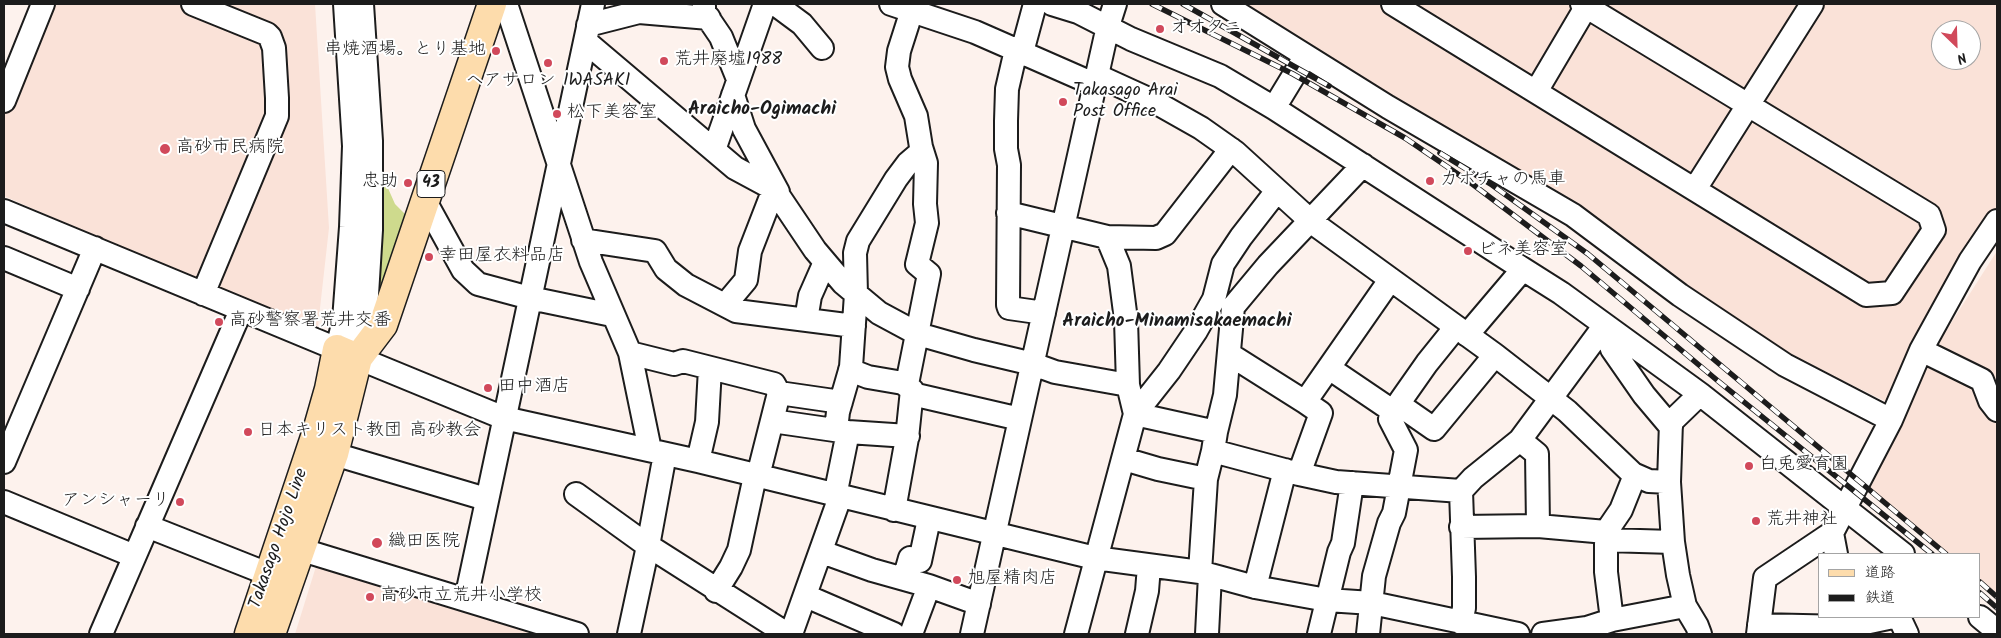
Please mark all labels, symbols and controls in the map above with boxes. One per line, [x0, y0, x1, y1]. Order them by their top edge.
place label: オオタニ [1170, 18, 1242, 40]
north arrow [1931, 20, 1981, 70]
marker: オオタニ [1154, 23, 1166, 35]
place label: 串焼酒場。とり基地 [324, 40, 486, 62]
marker: 串焼酒場。とり基地 [490, 45, 502, 57]
text: N [1953, 46, 1970, 70]
place label: 荒井廃墟1988 [674, 50, 782, 72]
marker: 荒井廃墟1988 [658, 55, 670, 67]
marker: ヘアサロン IWASAKI [542, 57, 554, 69]
place label: ヘアサロン IWASAKI [466, 71, 630, 93]
place label: Takasago Arai Post Office [1073, 81, 1178, 124]
marker: Takasago Arai Post Office [1057, 96, 1069, 108]
district label: Araicho-Ogimachi [688, 100, 836, 122]
place label: 松下美容室 [567, 103, 657, 125]
marker: 松下美容室 [551, 108, 563, 120]
place label: 高砂市民病院 [176, 138, 284, 160]
marker: 高砂市民病院 [158, 142, 172, 156]
road number: 43 [417, 170, 445, 198]
place label: カボチャの馬車 [1440, 170, 1566, 192]
place label: 忠助 [362, 172, 398, 194]
marker: カボチャの馬車 [1424, 175, 1436, 187]
marker: 忠助 [402, 177, 414, 189]
place label: ビネ美容室 [1478, 240, 1568, 262]
marker: ビネ美容室 [1462, 245, 1474, 257]
place label: 幸田屋衣料品店 [439, 246, 565, 268]
marker: 幸田屋衣料品店 [423, 251, 435, 263]
place label: 高砂警察署荒井交番 [229, 311, 391, 333]
district label: Araicho-Minamisakaemachi [1062, 312, 1292, 334]
marker: 高砂警察署荒井交番 [213, 316, 225, 328]
place label: 田中酒店 [498, 377, 570, 399]
marker: 田中酒店 [482, 382, 494, 394]
place label: 日本キリスト教団 高砂教会 [258, 421, 481, 443]
marker: 日本キリスト教団 高砂教会 [242, 426, 254, 438]
place label: 白兎愛育園 [1759, 455, 1849, 477]
marker: 白兎愛育園 [1743, 460, 1755, 472]
street label: Takasago Hojo Line [246, 466, 314, 612]
place label: アンシャーリ [62, 491, 170, 513]
marker: アンシャーリ [174, 496, 186, 508]
place label: 荒井神社 [1766, 510, 1838, 532]
marker: 荒井神社 [1750, 515, 1762, 527]
place label: 織田医院 [388, 532, 460, 554]
marker: 織田医院 [370, 536, 384, 550]
legend [1818, 553, 1981, 618]
text: 道路 [1865, 561, 1895, 585]
place label: 旭屋精肉店 [967, 569, 1057, 591]
marker: 旭屋精肉店 [951, 574, 963, 586]
place label: 高砂市立荒井小学校 [380, 586, 542, 608]
text: 鉄道 [1865, 586, 1895, 610]
marker: 高砂市立荒井小学校 [364, 591, 376, 603]

